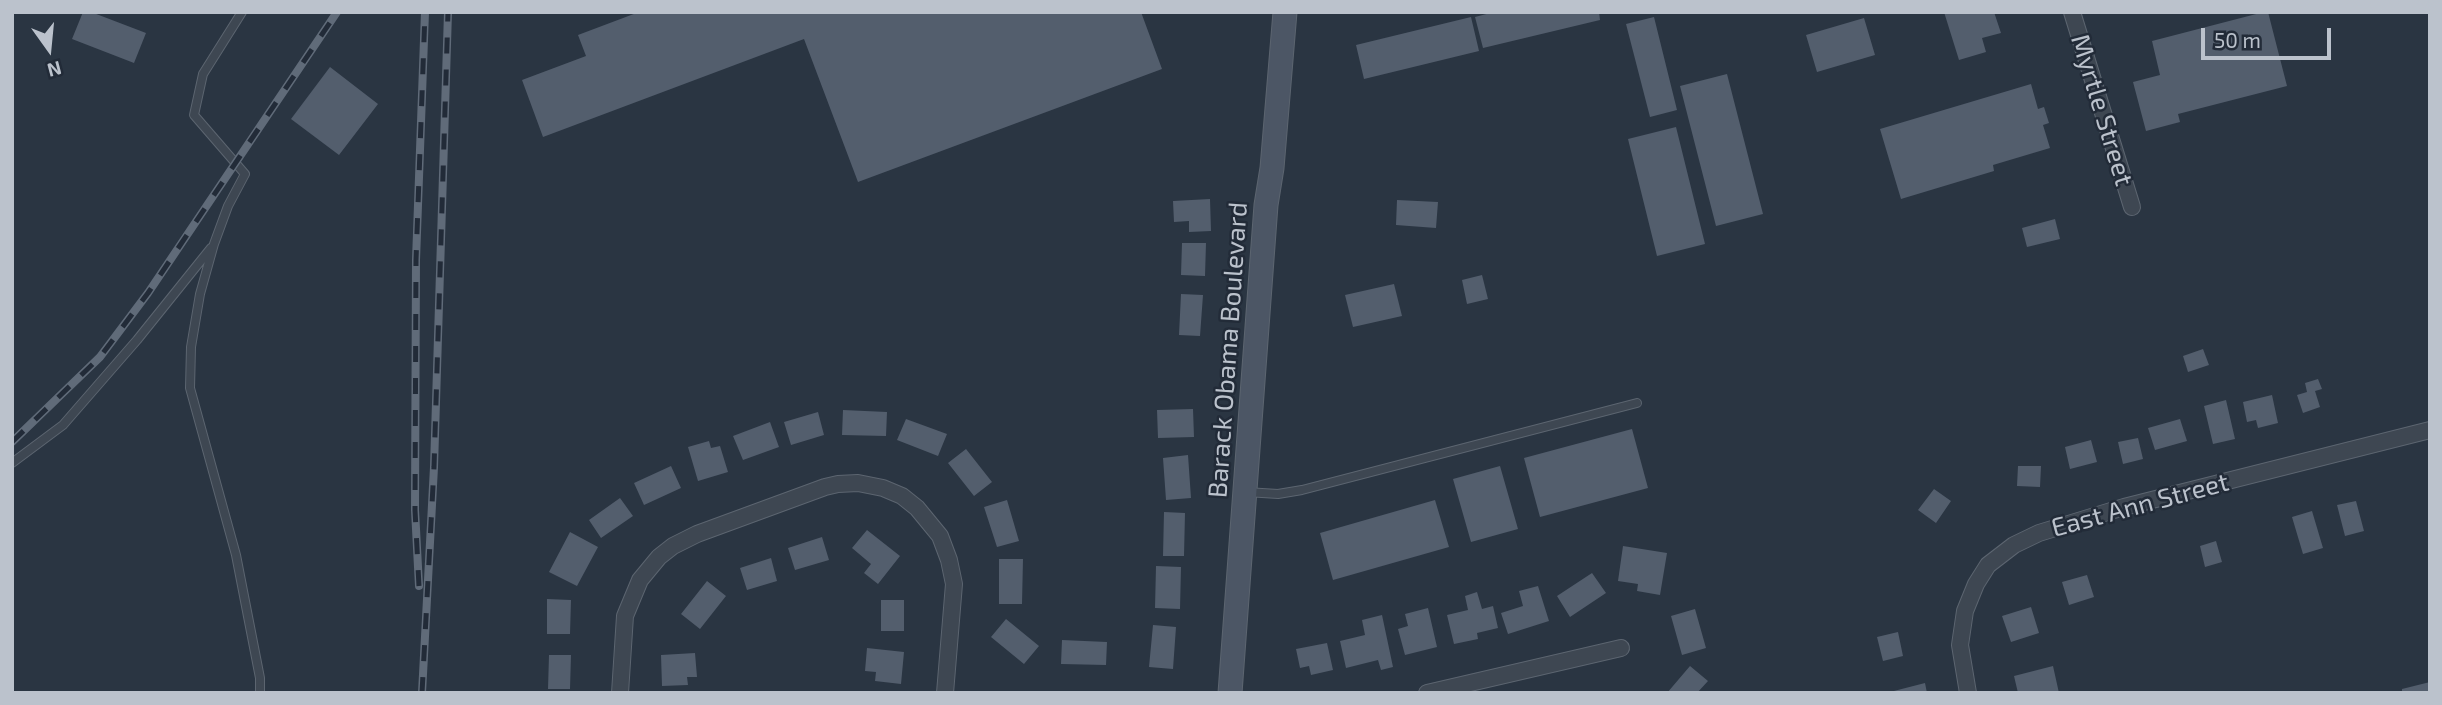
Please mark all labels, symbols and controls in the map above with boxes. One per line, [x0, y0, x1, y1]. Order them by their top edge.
north arrow [14, 14, 84, 84]
scale bar [2204, 14, 2334, 58]
text: 50 m [2214, 27, 2261, 52]
street label: Myrtle Street [2064, 31, 2140, 189]
text: N [45, 57, 64, 83]
street label: Barack Obama Boulevard [1202, 201, 1254, 499]
street label: East Ann Street [2048, 466, 2232, 544]

